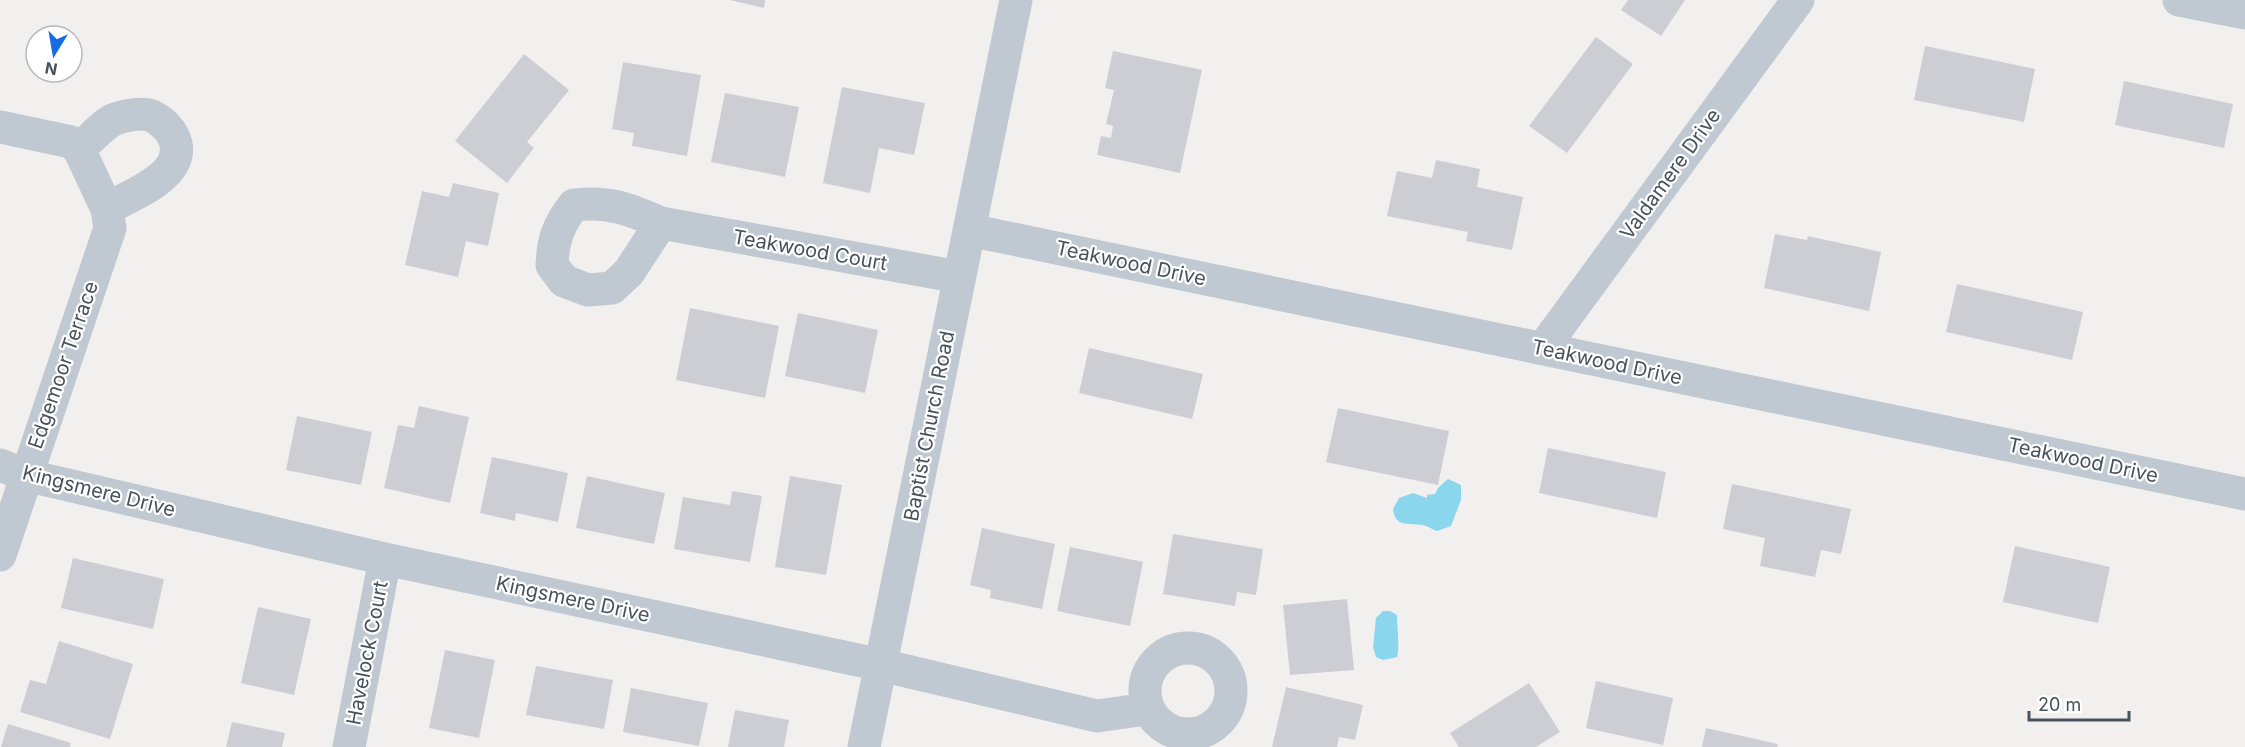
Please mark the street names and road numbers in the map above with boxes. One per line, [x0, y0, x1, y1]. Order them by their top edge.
street label: Valdamere Drive [1615, 104, 1725, 244]
street label: Teakwood Court [731, 225, 889, 275]
street label: Teakwood Drive [1054, 235, 1208, 291]
street label: Edgemoor Terrace [23, 278, 103, 452]
street label: Baptist Church Road [899, 329, 959, 523]
street label: Teakwood Drive [1530, 334, 1684, 390]
street label: Teakwood Drive [2006, 432, 2160, 488]
street label: Kingsmere Drive [20, 460, 178, 522]
street label: Kingsmere Drive [494, 571, 652, 627]
street label: Havelock Court [341, 579, 393, 727]

